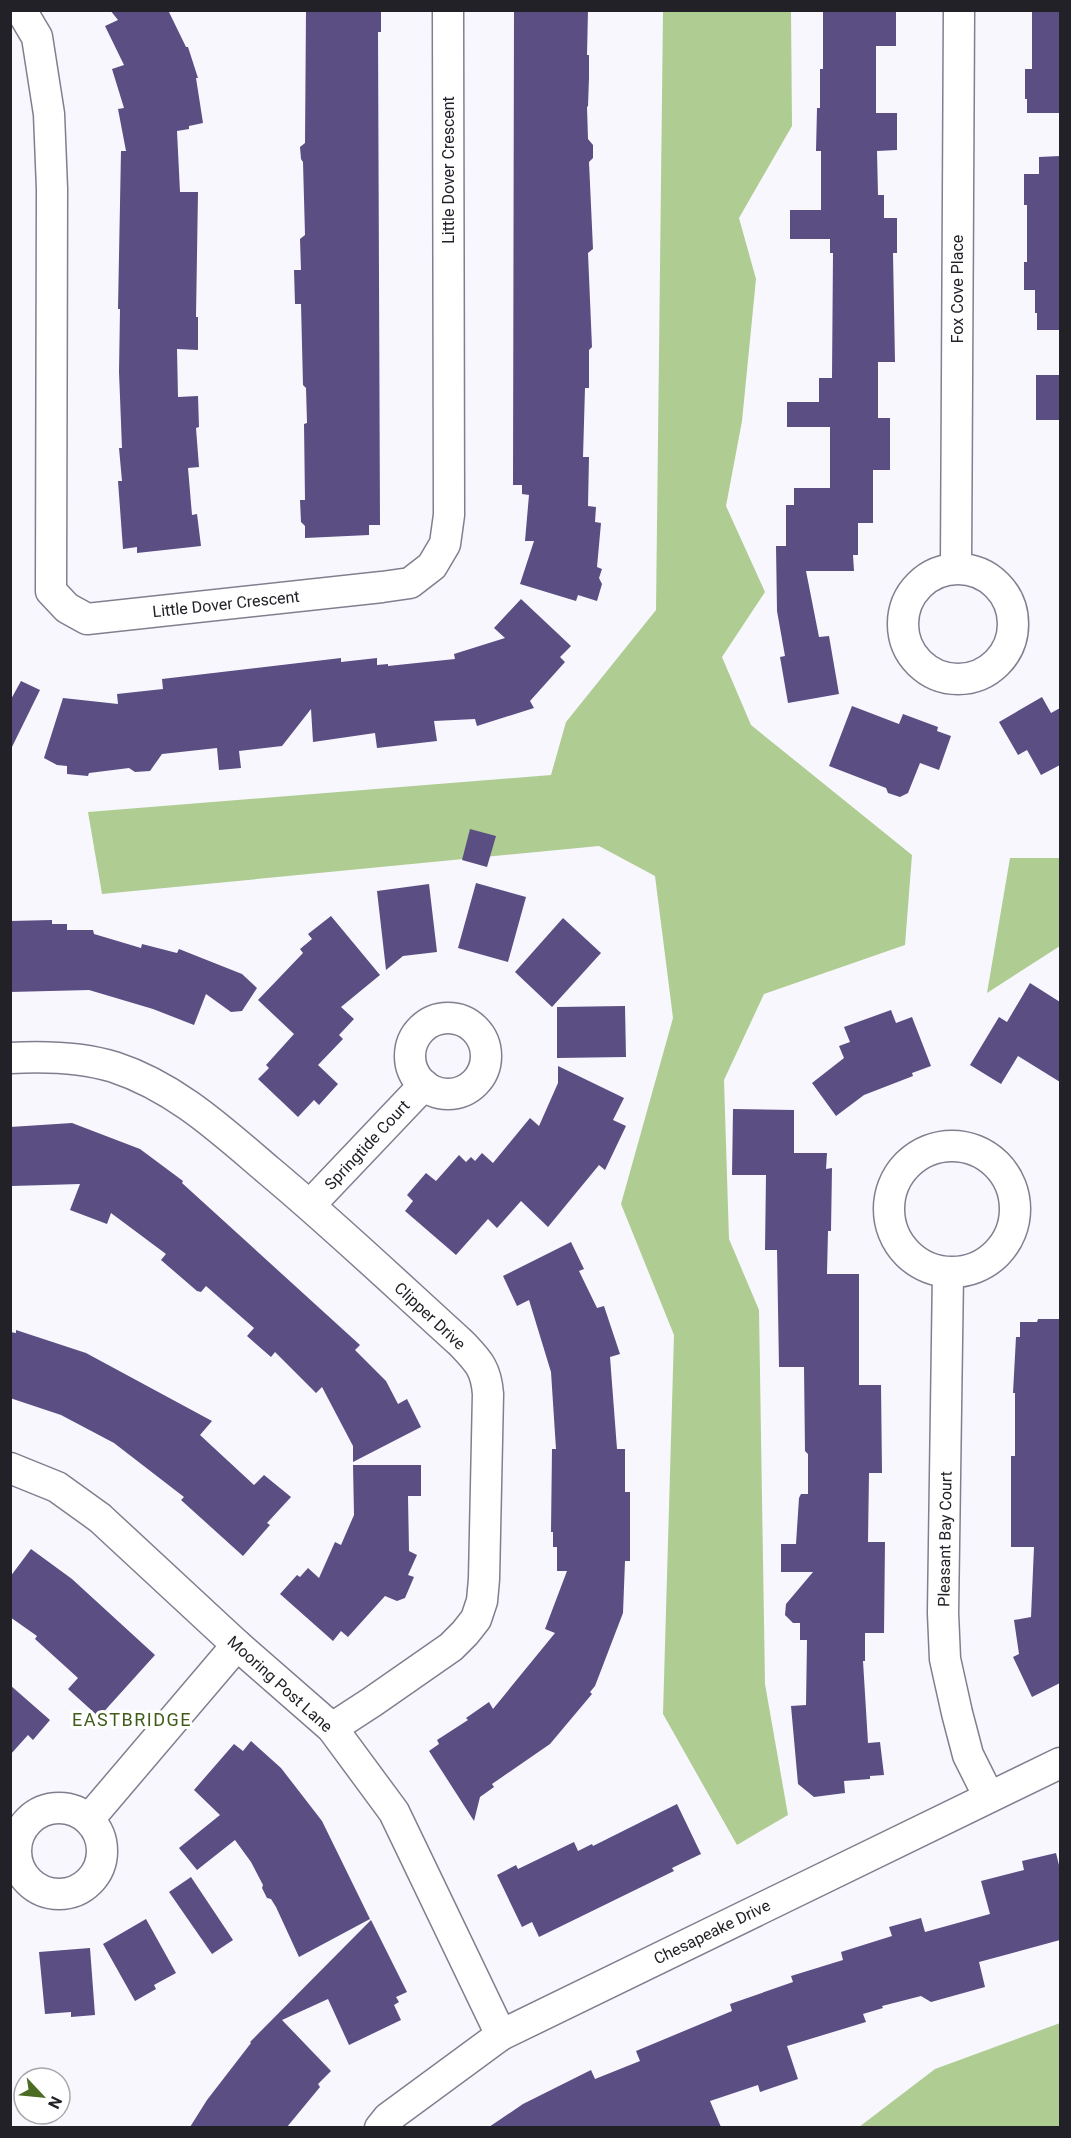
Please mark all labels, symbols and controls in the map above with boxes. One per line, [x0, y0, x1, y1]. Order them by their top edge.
street label: Little Dover Crescent [439, 96, 458, 244]
street label: Fox Cove Place [948, 235, 967, 343]
street label: Little Dover Crescent [152, 587, 300, 621]
street label: Springtide Court [321, 1096, 413, 1194]
street label: Clipper Drive [391, 1278, 469, 1354]
street label: Pleasant Bay Court [934, 1471, 956, 1607]
street label: Mooring Post Lane [224, 1632, 336, 1736]
district label: EASTBRIDGE [72, 1709, 192, 1730]
street label: Chesapeake Drive [651, 1896, 773, 1968]
north arrow [12, 2066, 72, 2126]
text: N [44, 2093, 66, 2112]

